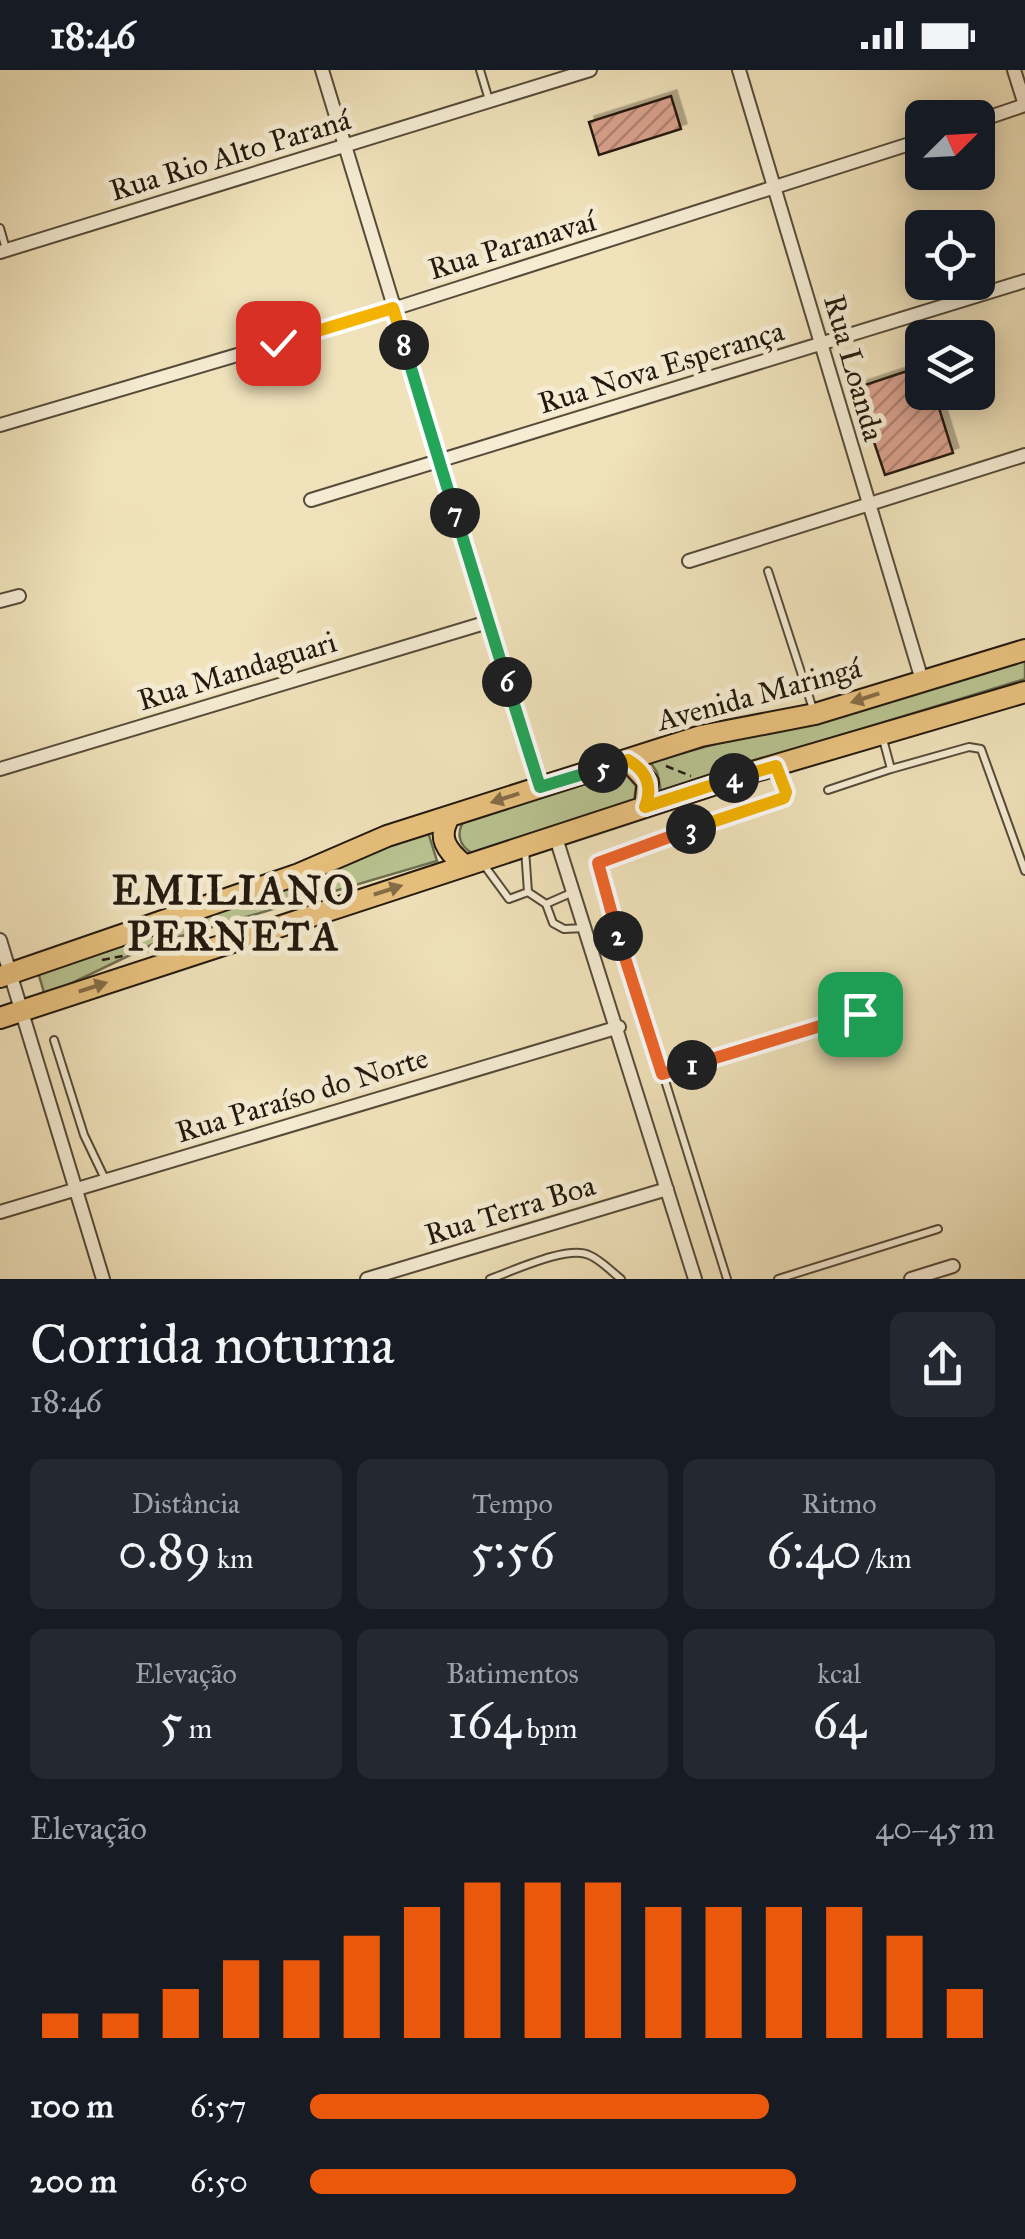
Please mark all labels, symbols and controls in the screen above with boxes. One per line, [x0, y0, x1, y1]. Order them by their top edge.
text: 18:46 [50, 12, 135, 58]
north arrow [905, 100, 995, 190]
map controls [905, 100, 995, 410]
street label: Rua Rio Alto Paraná [105, 101, 355, 209]
street label: Rua Paranavaí [424, 202, 602, 288]
button: locate [905, 210, 995, 300]
street label: Rua Loanda [816, 291, 892, 445]
pin [236, 301, 321, 386]
street label: Rua Nova Esperança [534, 312, 788, 421]
icon: check [251, 316, 306, 371]
pin: 8 [379, 320, 429, 370]
button: layers [905, 320, 995, 410]
text: 8 [397, 327, 411, 362]
pin: 7 [430, 488, 480, 538]
text: 7 [448, 495, 462, 530]
street label: Rua Mandaguari [133, 624, 341, 718]
street label: Avenida Maringá [651, 649, 865, 739]
pin: 6 [482, 657, 532, 707]
text: 6 [500, 664, 514, 699]
one-way arrow [849, 692, 879, 707]
pin: 5 [578, 743, 628, 793]
text: 5 [596, 750, 610, 785]
pin: 4 [709, 753, 759, 803]
text: 4 [726, 760, 742, 795]
one-way arrow [490, 792, 520, 807]
pin: 3 [666, 804, 716, 854]
text: 3 [685, 811, 697, 846]
district label: EMILIANO PERNETA [112, 866, 356, 961]
one-way arrow [373, 882, 403, 897]
pin: 2 [593, 911, 643, 961]
text: 2 [611, 918, 625, 953]
pin [818, 972, 903, 1057]
one-way arrow [78, 979, 108, 994]
icon: arrive [833, 987, 888, 1042]
street label: Rua Paraíso do Norte [172, 1040, 432, 1150]
pin: 1 [667, 1040, 717, 1090]
text: 1 [686, 1047, 698, 1082]
street label: Rua Terra Boa [421, 1167, 600, 1253]
text: Corrida noturna [30, 1311, 395, 1378]
button: share [890, 1312, 995, 1417]
text: 18:46 [30, 1382, 102, 1421]
text: Distância [132, 1486, 240, 1521]
text: Tempo [472, 1486, 553, 1521]
text: Ritmo [802, 1486, 877, 1521]
text: 0.89 [118, 1521, 211, 1582]
text: 5:56 [470, 1521, 555, 1582]
text: 6:40 [767, 1521, 862, 1582]
text: km [211, 1541, 254, 1576]
text: /km [862, 1541, 912, 1576]
text: Elevação [135, 1656, 237, 1691]
text: Batimentos [446, 1656, 579, 1691]
text: kcal [817, 1656, 861, 1691]
text: 5 [159, 1691, 183, 1752]
text: 164 [447, 1691, 521, 1752]
text: 64 [812, 1691, 866, 1752]
text: m [183, 1711, 212, 1746]
text: bpm [521, 1711, 578, 1746]
text: Elevação [30, 1809, 147, 1848]
text: 40–45 m [875, 1809, 995, 1848]
text: 100 m [30, 2087, 114, 2126]
text: 6:57 [190, 2087, 246, 2126]
text: 200 m [30, 2162, 117, 2201]
text: 6:50 [190, 2162, 248, 2201]

